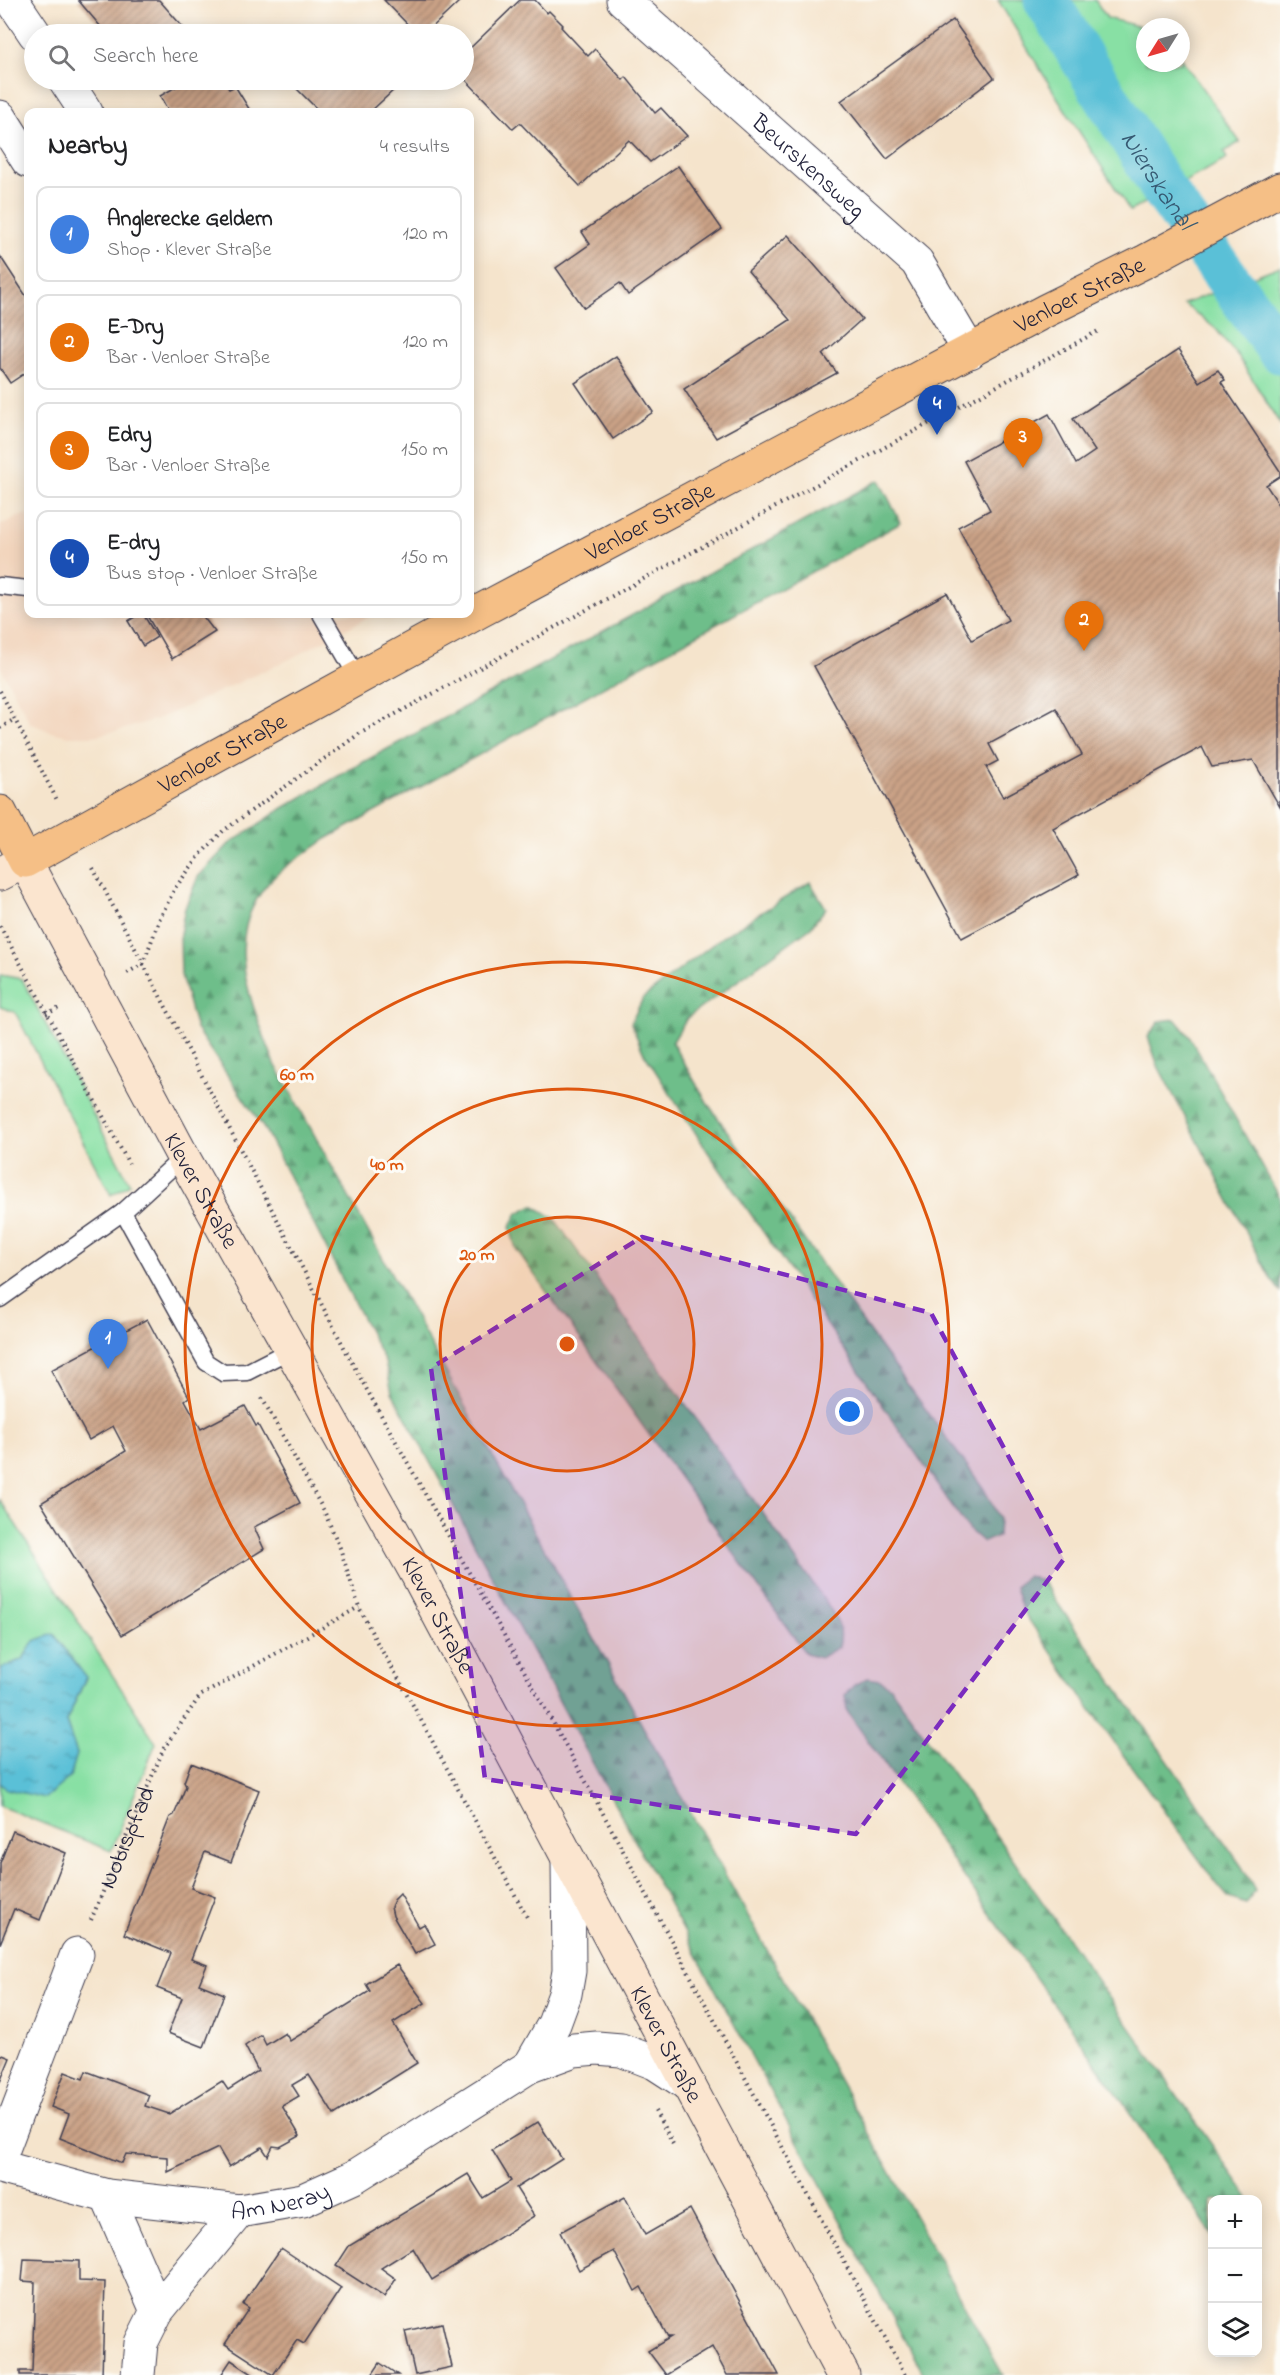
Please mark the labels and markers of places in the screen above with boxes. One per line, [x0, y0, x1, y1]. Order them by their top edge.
pin: 4 [918, 386, 956, 435]
pin: 3 [1004, 418, 1042, 468]
pin: 2 [1064, 602, 1104, 651]
pin: 1 [88, 1320, 128, 1369]
centre of rings [557, 1334, 577, 1354]

